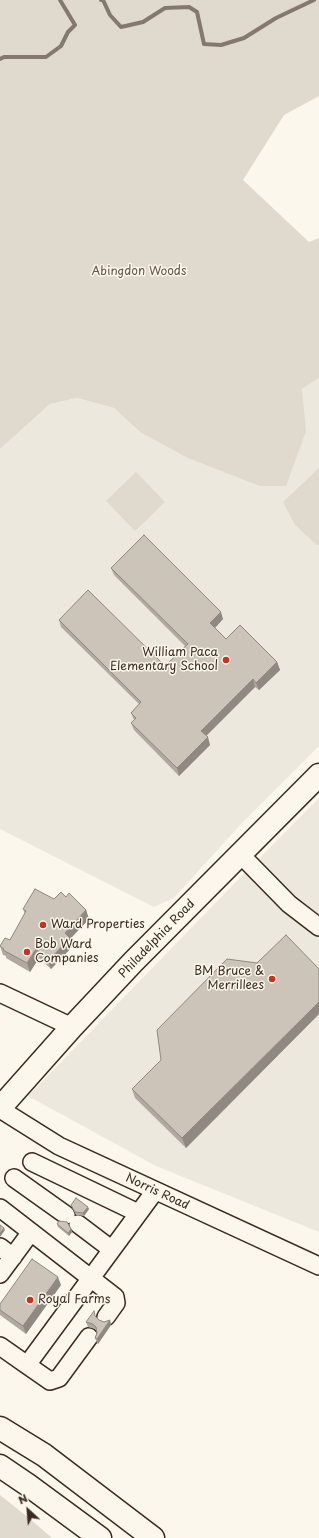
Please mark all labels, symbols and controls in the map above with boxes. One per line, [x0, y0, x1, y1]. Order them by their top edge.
park label: Abingdon Woods [92, 265, 186, 279]
place label: William Paca Elementary School [110, 646, 218, 674]
marker: William Paca Elementary School [221, 655, 231, 665]
street label: Philadelphia Road [116, 897, 198, 981]
place label: Ward Properties [51, 918, 145, 932]
marker: Ward Properties [38, 920, 48, 930]
place label: Bob Ward Companies [35, 938, 99, 966]
marker: Bob Ward Companies [22, 947, 32, 957]
place label: BM Bruce & Merrillees [194, 965, 264, 993]
marker: BM Bruce & Merrillees [267, 974, 277, 984]
street label: Norris Road [123, 1171, 191, 1213]
place label: Royal Farms [38, 1293, 110, 1307]
marker: Royal Farms [25, 1295, 35, 1305]
text: N [15, 1489, 30, 1508]
north arrow [8, 1490, 48, 1530]

